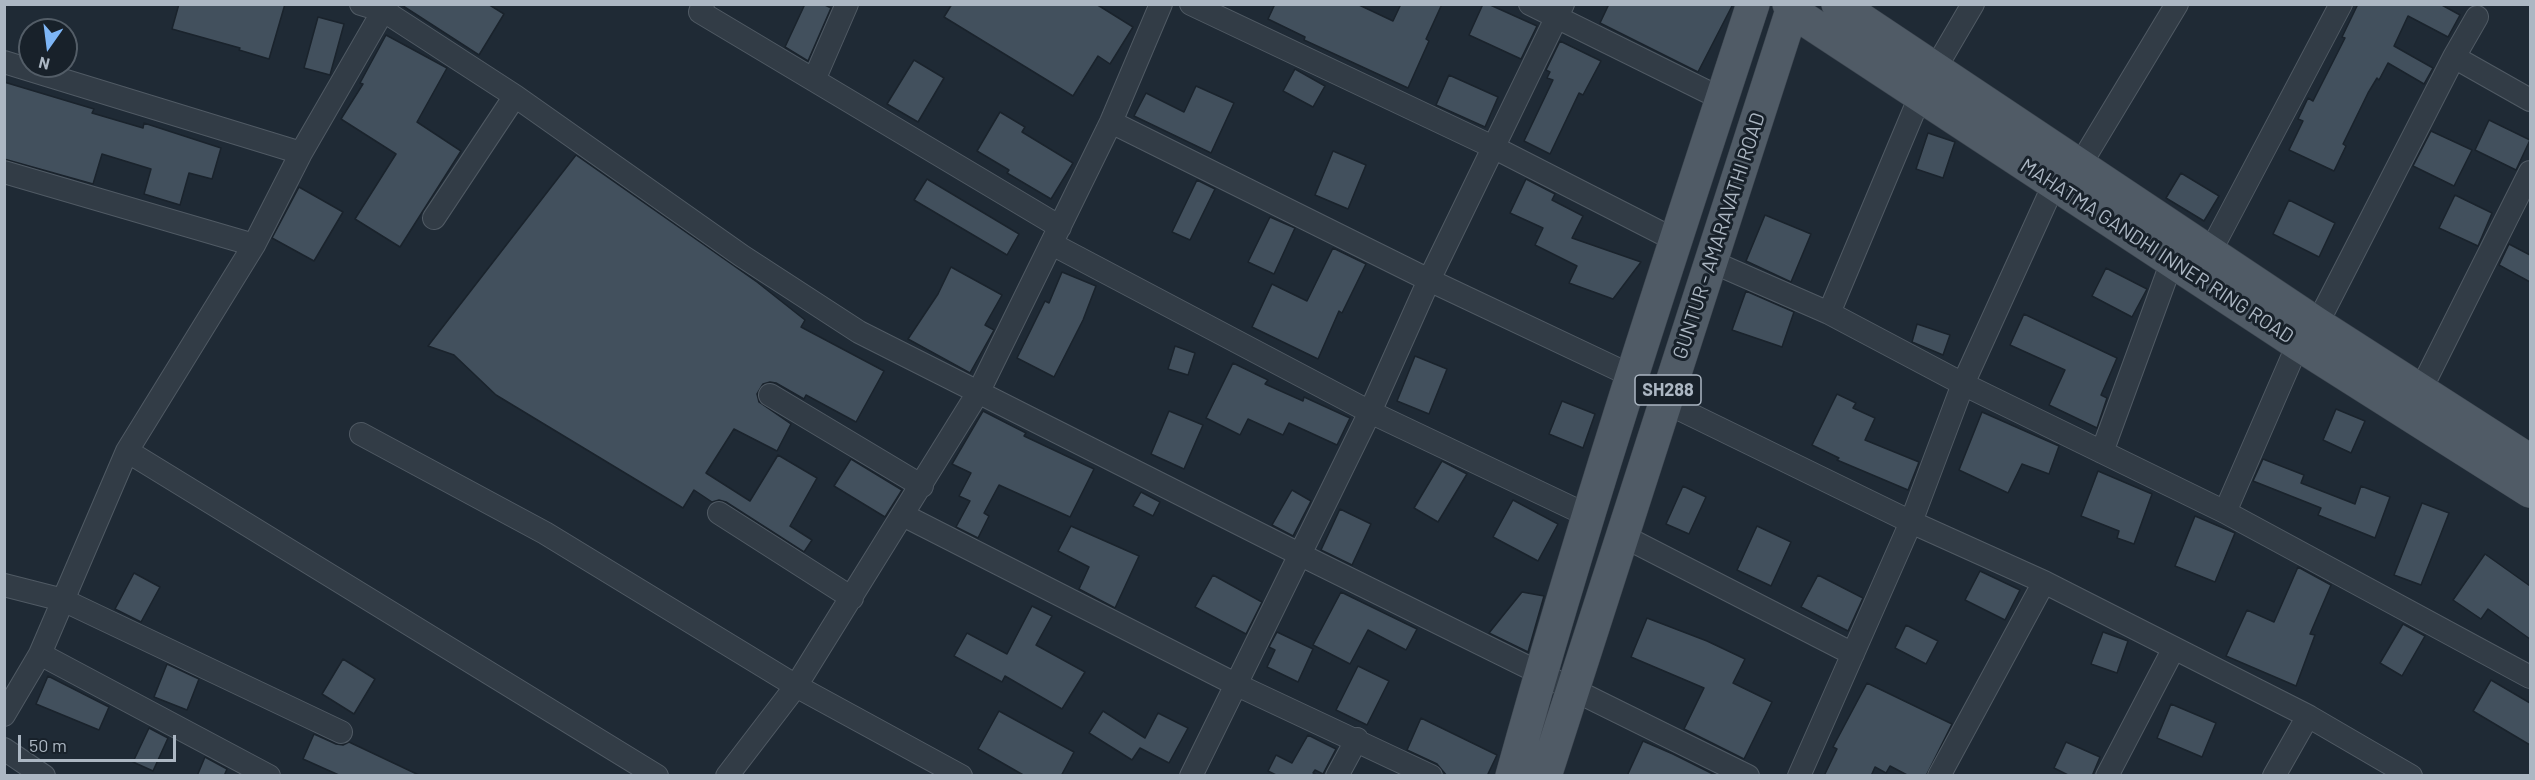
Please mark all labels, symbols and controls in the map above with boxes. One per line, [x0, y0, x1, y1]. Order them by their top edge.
north arrow [18, 18, 78, 78]
text: N [37, 54, 51, 75]
street label: GUNTUR - AMARAVATHI ROAD [1668, 110, 1770, 362]
street label: MAHATMA GANDHI INNER RING ROAD [2016, 154, 2298, 348]
road number: SH288 [1635, 375, 1701, 405]
scale bar [21, 723, 178, 761]
text: 50 m [29, 734, 67, 756]

